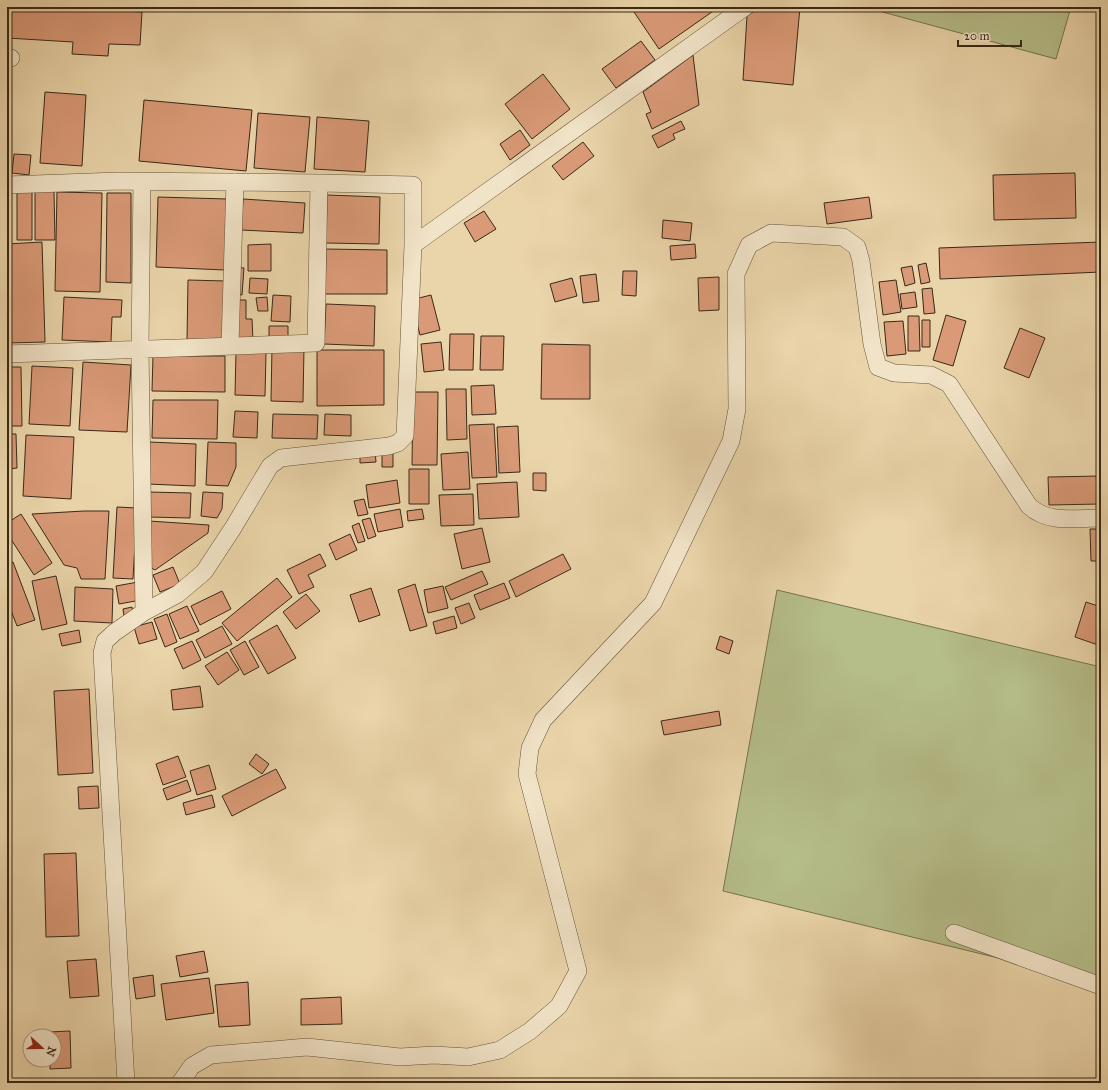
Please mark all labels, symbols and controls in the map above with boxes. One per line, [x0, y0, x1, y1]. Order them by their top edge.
scale bar [958, 22, 1021, 48]
text: 20 m [964, 29, 990, 43]
north arrow [22, 1028, 62, 1068]
text: N [43, 1045, 59, 1059]

